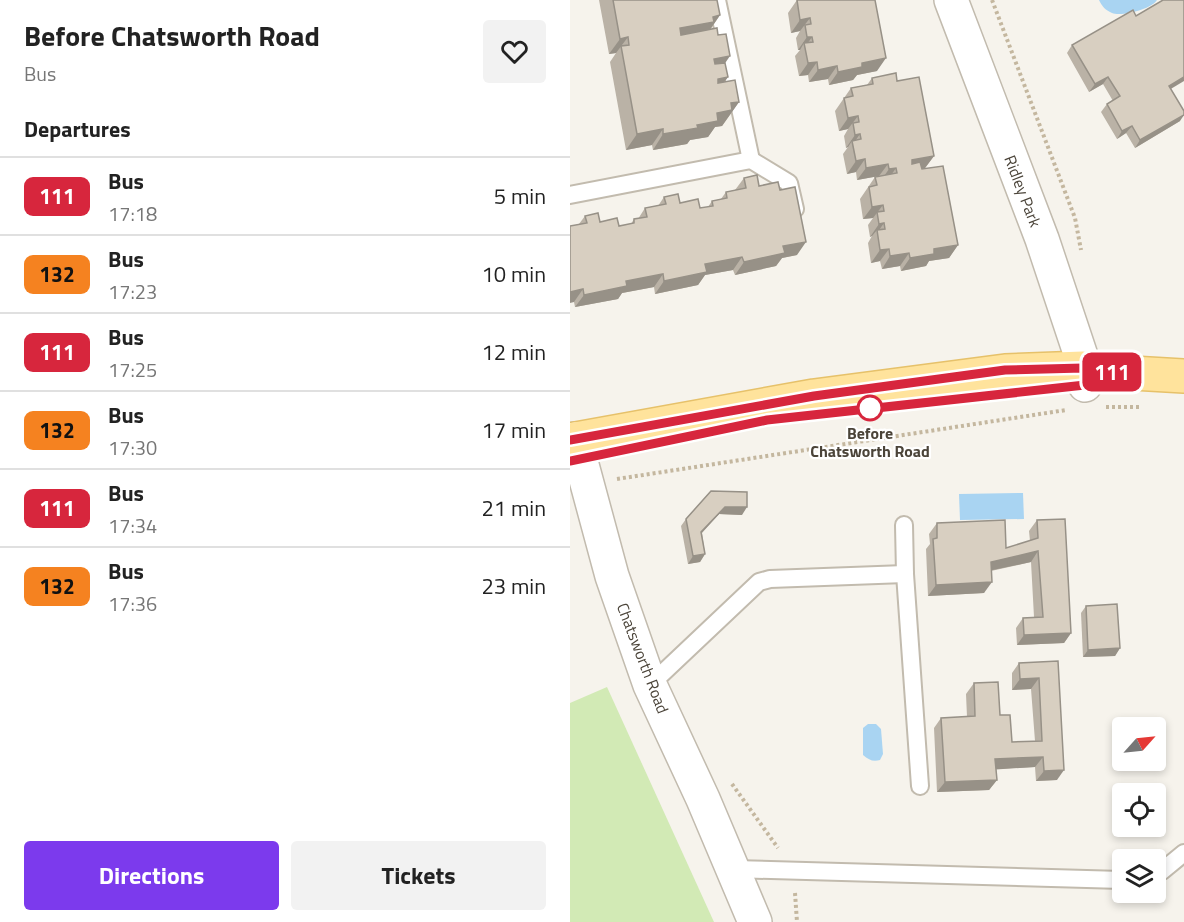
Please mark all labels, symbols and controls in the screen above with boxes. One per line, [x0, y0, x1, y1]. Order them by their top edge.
text: Before Chatsworth Road [24, 14, 320, 57]
button: heart [483, 20, 546, 83]
text: Bus [24, 58, 56, 89]
text: Departures [24, 112, 131, 146]
street label: Ridley Park [998, 152, 1048, 231]
text: Bus [108, 164, 144, 198]
text: 5 min [494, 179, 546, 213]
text: 111 [39, 180, 75, 212]
text: 17:18 [108, 198, 157, 229]
text: Bus [108, 242, 144, 276]
text: 10 min [481, 257, 546, 291]
text: 132 [39, 258, 75, 290]
text: 17:23 [108, 276, 157, 307]
text: Bus [108, 320, 144, 354]
text: 12 min [481, 335, 546, 369]
text: 111 [39, 336, 75, 368]
line badge: 111 [1078, 352, 1146, 392]
text: 17:25 [108, 354, 157, 385]
text: 111 [1094, 356, 1130, 388]
marker: Before Chatsworth Road [857, 395, 883, 421]
text: Bus [108, 398, 144, 432]
text: 17 min [481, 413, 546, 447]
text: 132 [39, 414, 75, 446]
place label: Before Chatsworth Road [810, 421, 930, 463]
text: 17:30 [108, 432, 157, 463]
text: Bus [108, 476, 144, 510]
text: 21 min [481, 491, 546, 525]
text: 111 [39, 492, 75, 524]
text: 17:34 [108, 510, 157, 541]
text: Bus [108, 554, 144, 588]
text: 23 min [481, 569, 546, 603]
text: 132 [39, 570, 75, 602]
text: 17:36 [108, 588, 157, 619]
street label: Chatsworth Road [611, 599, 675, 717]
north arrow [1112, 717, 1166, 771]
map controls [1112, 717, 1166, 903]
button: locate [1112, 783, 1166, 837]
button: Directions [24, 841, 279, 910]
button: Tickets [291, 841, 546, 910]
button: layers [1112, 849, 1166, 903]

